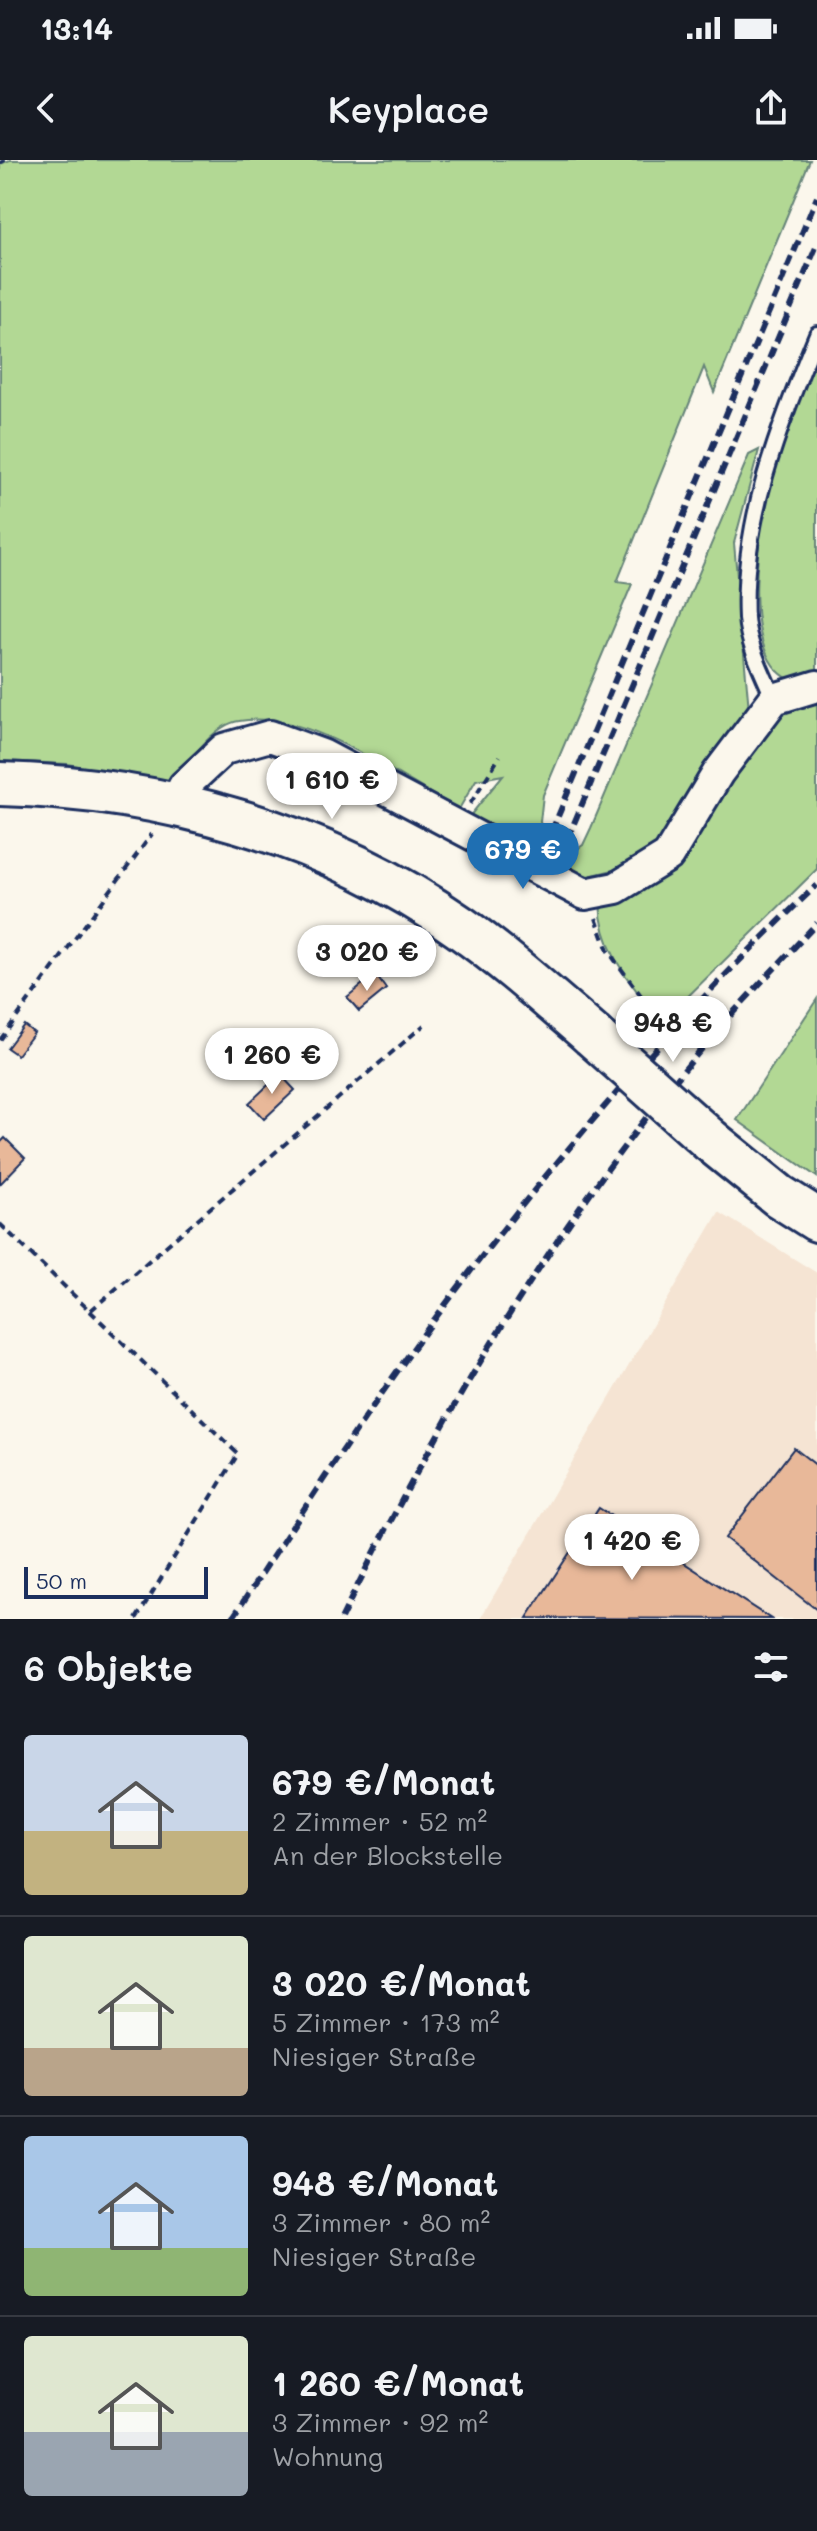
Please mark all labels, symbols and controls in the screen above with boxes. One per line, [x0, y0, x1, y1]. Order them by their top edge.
text: 13:14 [40, 8, 113, 48]
text: Keyplace [328, 85, 489, 132]
icon: back [24, 86, 68, 130]
icon: share [749, 86, 793, 130]
pin: 1 610 € [258, 753, 406, 821]
text: 1 610 € [284, 762, 380, 796]
pin: 679 € [467, 823, 579, 891]
text: 679 € [485, 832, 561, 866]
pin: 3 020 € [293, 925, 441, 993]
text: 3 020 € [315, 934, 419, 968]
pin: 948 € [617, 996, 729, 1064]
text: 948 € [634, 1005, 712, 1039]
pin: 1 260 € [198, 1028, 346, 1096]
text: 1 260 € [223, 1037, 321, 1071]
pin: 1 420 € [558, 1514, 706, 1582]
text: 1 420 € [582, 1523, 682, 1557]
scale bar [24, 1563, 208, 1599]
text: 50 m [36, 1566, 87, 1595]
text: 6 Objekte [24, 1645, 193, 1690]
icon: filters [749, 1645, 793, 1689]
text: 679 €/Monat [272, 1759, 495, 1804]
icon: home [88, 1767, 184, 1863]
text: 2 Zimmer · 52 m² [272, 1804, 487, 1838]
text: An der Blockstelle [272, 1838, 503, 1872]
text: 3 020 €/Monat [272, 1960, 531, 2005]
icon: home [88, 1968, 184, 2064]
text: 5 Zimmer · 173 m² [272, 2005, 500, 2039]
text: Niesiger Straße [272, 2039, 476, 2073]
text: 948 €/Monat [272, 2160, 498, 2205]
icon: home [88, 2168, 184, 2264]
text: 3 Zimmer · 80 m² [272, 2205, 490, 2239]
text: Niesiger Straße [272, 2239, 476, 2273]
text: 1 260 €/Monat [272, 2360, 524, 2405]
icon: home [88, 2368, 184, 2464]
text: 3 Zimmer · 92 m² [272, 2405, 488, 2439]
text: Wohnung [272, 2439, 383, 2473]

